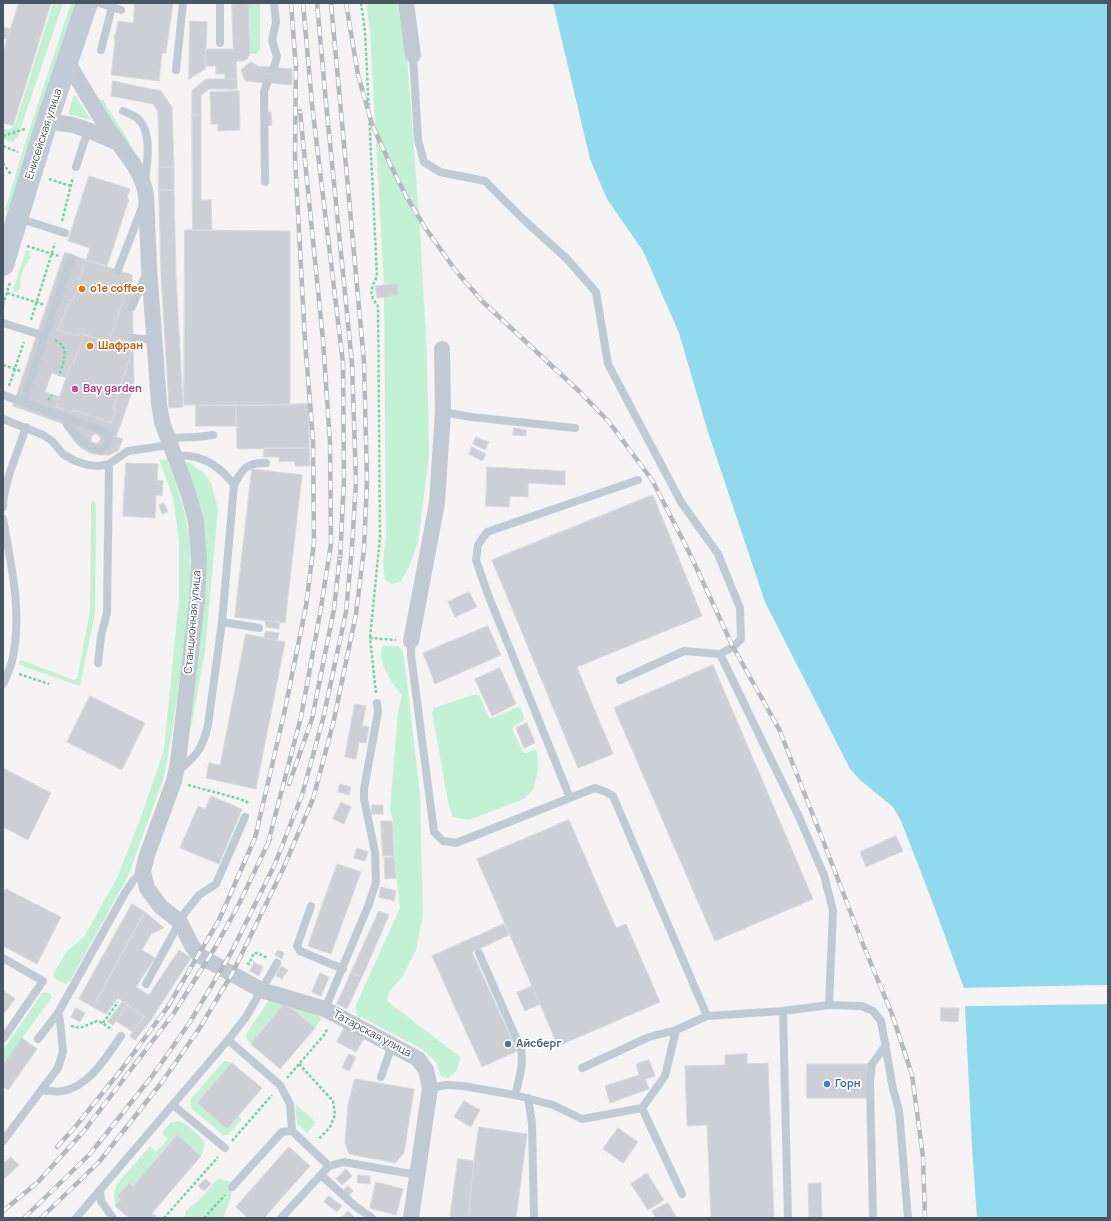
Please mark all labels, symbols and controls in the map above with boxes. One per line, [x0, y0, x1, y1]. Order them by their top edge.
street label: Енисейская улица [23, 87, 65, 181]
place label: o1e coffee [90, 282, 144, 296]
marker: o1e coffee [77, 284, 87, 294]
place label: Шафран [98, 339, 143, 353]
marker: Шафран [85, 341, 95, 351]
place label: Bay garden [83, 382, 142, 396]
marker: Bay garden [70, 384, 80, 394]
street label: Станционная улица [182, 570, 204, 674]
street label: Татарская улица [331, 1008, 413, 1060]
place label: Айсберг [516, 1037, 562, 1051]
marker: Айсберг [503, 1039, 513, 1049]
place label: Горн [835, 1077, 861, 1091]
marker: Горн [822, 1079, 832, 1089]

